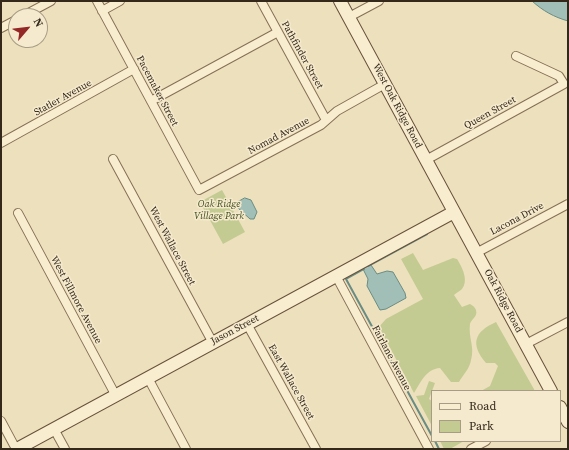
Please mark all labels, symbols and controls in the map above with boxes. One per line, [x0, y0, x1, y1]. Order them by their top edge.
north arrow [8, 8, 48, 48]
text: N [30, 16, 47, 30]
street label: Pathfinder Street [278, 19, 326, 91]
street label: Pacemaker Street [133, 54, 181, 128]
street label: West Oak Ridge Road [370, 62, 424, 150]
street label: Statler Avenue [32, 77, 94, 119]
street label: Queen Street [462, 94, 518, 132]
street label: Nomad Avenue [246, 115, 312, 157]
park label: Oak Ridge Village Park [194, 198, 244, 222]
street label: Lacona Drive [488, 200, 546, 238]
street label: West Wallace Street [146, 205, 198, 287]
street label: West Fillmore Avenue [48, 254, 104, 346]
street label: Oak Ridge Road [481, 267, 525, 335]
street label: Jason Street [209, 312, 261, 348]
street label: Fairlane Avenue [369, 323, 413, 393]
street label: East Wallace Street [265, 342, 317, 422]
legend [431, 390, 561, 442]
text: Road [469, 398, 496, 414]
text: Park [469, 418, 494, 434]

